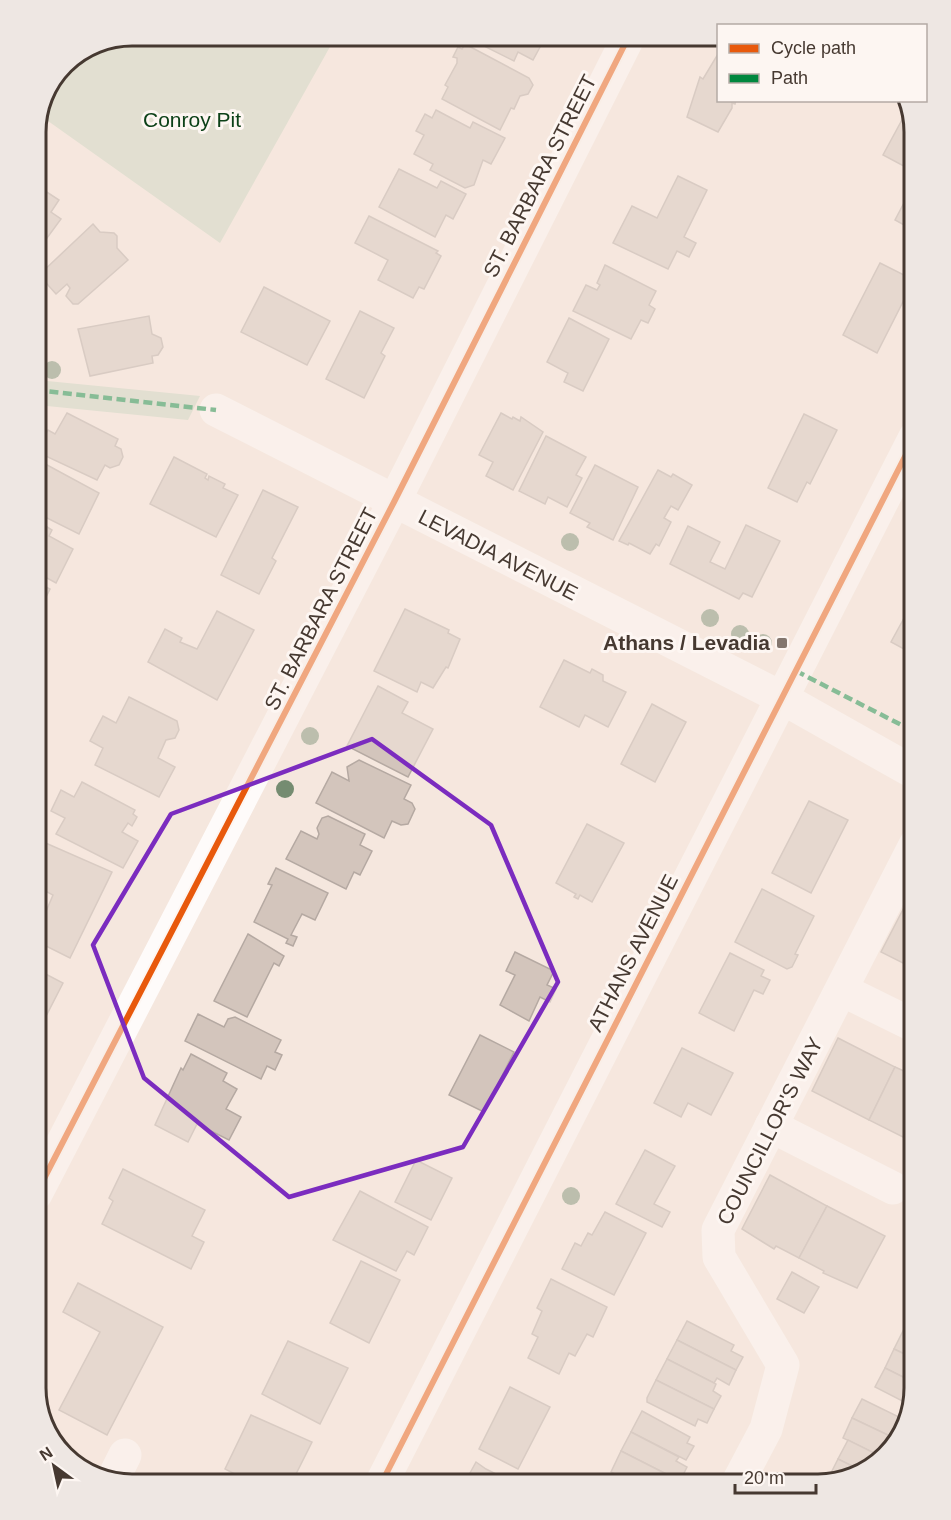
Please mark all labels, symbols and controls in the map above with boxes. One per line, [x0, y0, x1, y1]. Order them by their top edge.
legend [717, 24, 927, 102]
text: Cycle path [771, 38, 856, 58]
text: Path [771, 68, 808, 88]
street label: ST. BARBARA STREET [478, 71, 601, 281]
park label: Conroy Pit [143, 108, 241, 131]
street label: ST. BARBARA STREET [259, 504, 382, 714]
street label: LEVADIA AVENUE [415, 504, 582, 605]
place label: Athans / Levadia [603, 631, 770, 654]
marker: Athans / Levadia [775, 636, 789, 650]
street label: ATHANS AVENUE [583, 870, 682, 1035]
street label: COUNCILLOR'S WAY [712, 1033, 827, 1228]
north arrow [24, 1436, 84, 1496]
text: N [37, 1444, 56, 1464]
scale bar [735, 1457, 816, 1495]
text: 20 m [744, 1468, 784, 1488]

